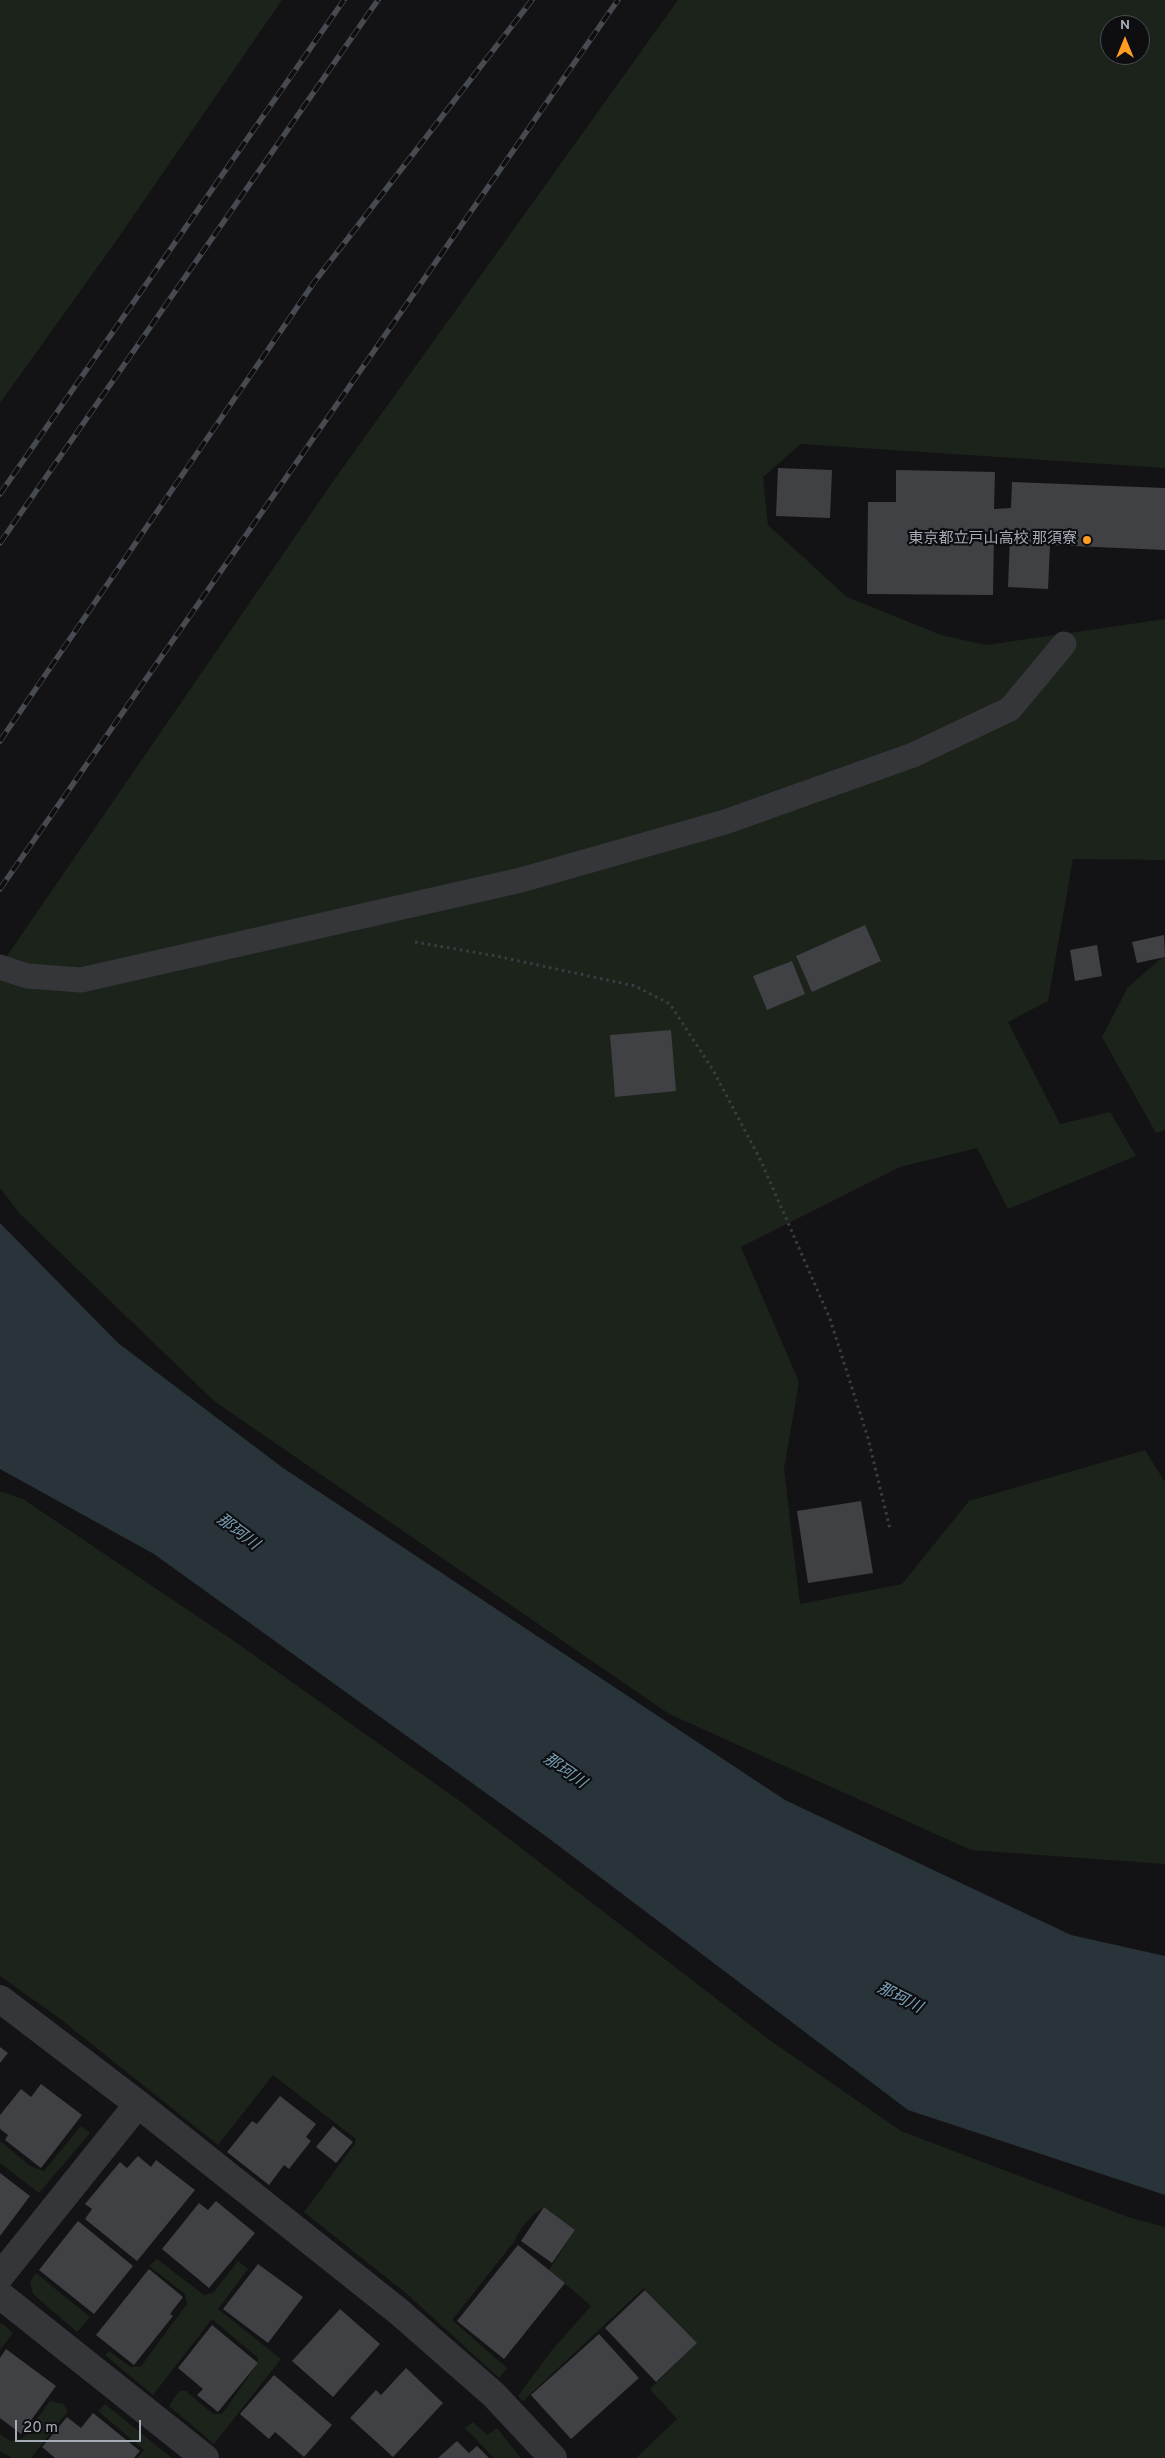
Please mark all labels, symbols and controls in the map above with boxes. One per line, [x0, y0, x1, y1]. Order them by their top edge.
north arrow [1100, 15, 1150, 65]
text: N [1120, 17, 1130, 34]
place label: 東京都立戸山高校 那須寮 [908, 531, 1077, 549]
marker: 東京都立戸山高校 那須寮 [1081, 534, 1093, 546]
water label: 那珂川 [212, 1511, 262, 1555]
water label: 那珂川 [539, 1750, 589, 1794]
water label: 那珂川 [873, 1980, 925, 2018]
scale bar [18, 2410, 144, 2442]
text: 20 m [23, 2419, 58, 2438]

